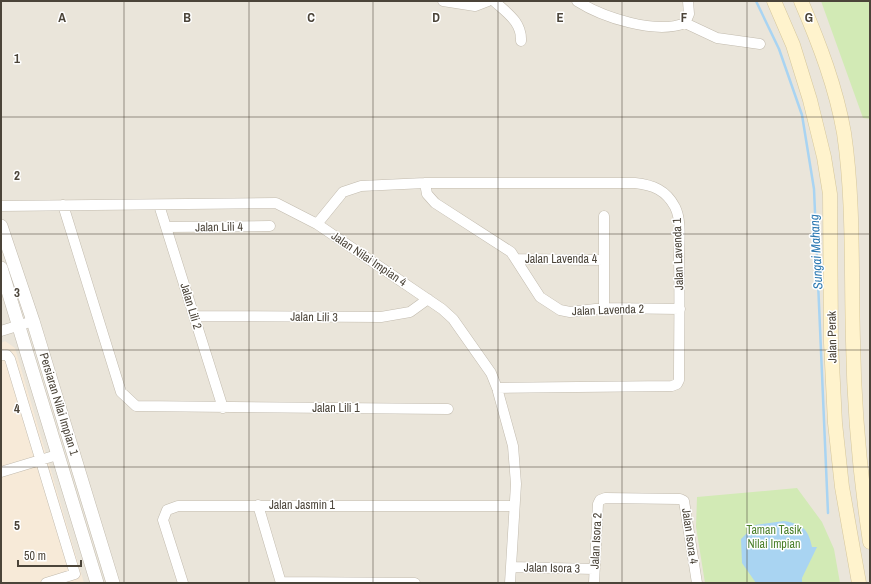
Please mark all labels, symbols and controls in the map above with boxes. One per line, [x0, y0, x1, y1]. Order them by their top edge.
text: A [58, 9, 66, 26]
text: B [183, 9, 191, 26]
text: C [307, 9, 315, 26]
text: D [432, 9, 440, 26]
text: E [556, 9, 564, 26]
text: F [681, 9, 688, 26]
text: G [805, 9, 813, 26]
text: 1 [14, 50, 20, 67]
text: 2 [14, 167, 20, 184]
water label: Sungai Mahang [806, 214, 826, 290]
street label: Jalan Lavenda 1 [669, 217, 687, 290]
street label: Jalan Lili 4 [195, 219, 243, 235]
street label: Jalan Nilai Impian 4 [328, 228, 410, 290]
street label: Jalan Lavenda 4 [525, 251, 598, 267]
street label: Jalan Lili 2 [176, 281, 206, 331]
text: 3 [14, 284, 20, 301]
street label: Jalan Lavenda 2 [572, 301, 644, 319]
street label: Jalan Lili 3 [290, 309, 338, 325]
street label: Jalan Perak [824, 311, 840, 363]
street label: Persiaran Nilai Impian 1 [36, 351, 82, 458]
text: 4 [14, 400, 20, 417]
street label: Jalan Lili 1 [312, 400, 360, 416]
street label: Jalan Jasmin 1 [269, 497, 336, 513]
street label: Jalan Isora 4 [678, 507, 702, 566]
street label: Jalan Isora 2 [587, 512, 605, 570]
text: 5 [14, 517, 20, 534]
park label: Taman Tasik Nilai Impian [746, 522, 802, 552]
scale bar [18, 542, 81, 568]
text: 50 m [24, 548, 46, 564]
street label: Jalan Isora 3 [524, 560, 580, 576]

